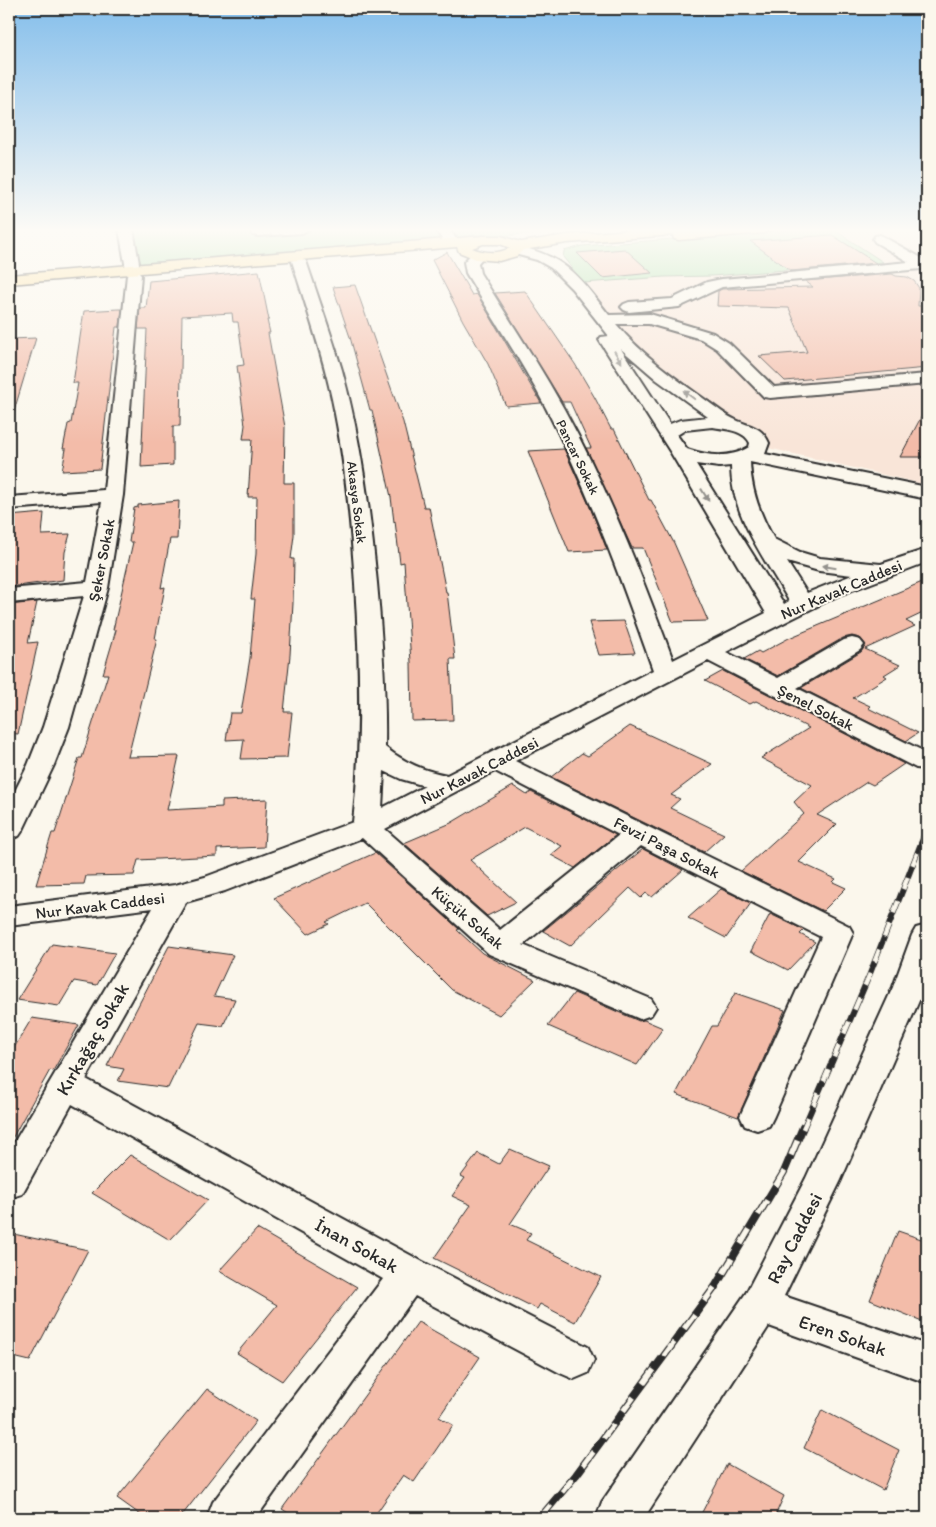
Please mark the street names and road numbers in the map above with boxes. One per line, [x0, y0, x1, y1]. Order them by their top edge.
street label: Pancar Sokak [552, 417, 603, 498]
street label: Akasya Sokak [343, 460, 370, 544]
street label: Şeker Sokak [84, 516, 119, 603]
street label: Nur Kavak Caddesi [778, 555, 905, 624]
street label: Şenel Sokak [774, 680, 858, 735]
street label: Nur Kavak Caddesi [417, 732, 541, 808]
street label: Fevzi Paşa Sokak [611, 813, 723, 882]
street label: Küçük Sokak [428, 882, 508, 954]
street label: Nur Kavak Caddesi [34, 888, 166, 923]
street label: Kırkağaç Sokak [51, 979, 134, 1100]
street label: Ray Caddesi [762, 1189, 827, 1288]
street label: İnan Sokak [311, 1213, 403, 1278]
street label: Eren Sokak [796, 1310, 890, 1361]

